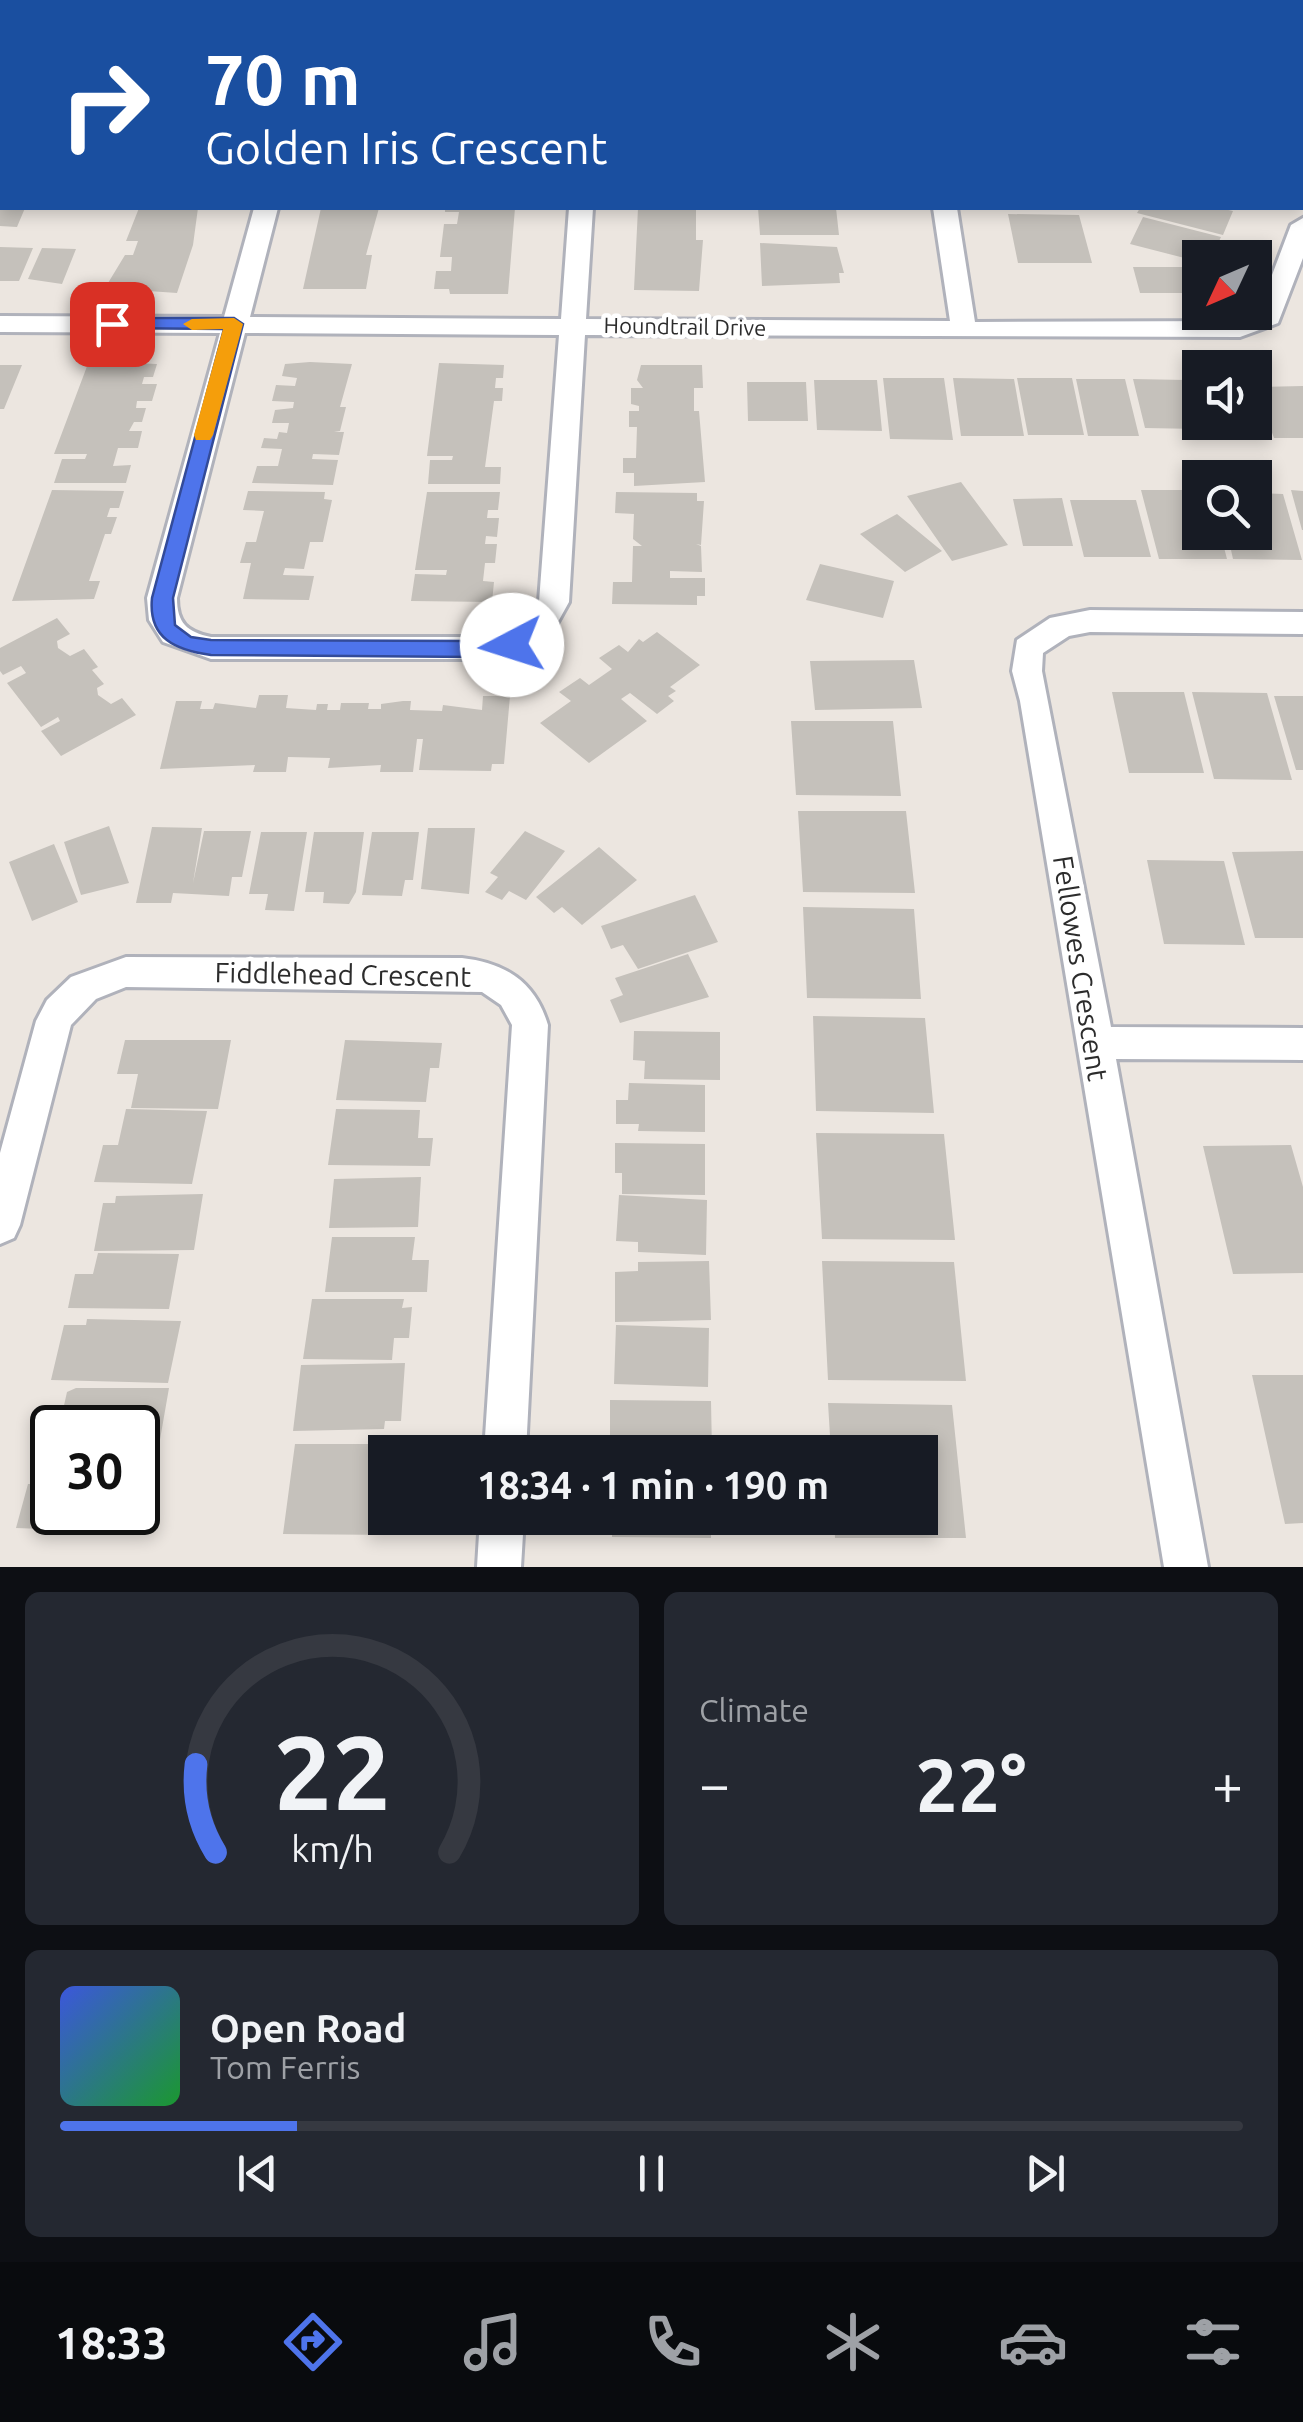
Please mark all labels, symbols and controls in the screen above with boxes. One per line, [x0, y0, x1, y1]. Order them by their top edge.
icon: right [40, 40, 170, 170]
text: 70 m [205, 40, 361, 118]
text: Golden Iris Crescent [205, 122, 607, 173]
north arrow [1182, 240, 1272, 330]
map controls [1182, 240, 1272, 550]
pin [70, 282, 155, 367]
icon: arrive [85, 297, 140, 352]
street label: Houndtrail Drive [603, 312, 767, 340]
button: sound [1182, 350, 1272, 440]
button: search [1182, 460, 1272, 550]
position arrow [460, 593, 564, 697]
street label: Fellowes Crescent [1048, 853, 1114, 1083]
street label: Fiddlehead Crescent [215, 956, 471, 992]
speed limit sign: 30 [30, 1405, 160, 1535]
text: 18:34 · 1 min · 190 m [477, 1464, 829, 1506]
text: Climate [699, 1692, 809, 1728]
text: 22 [273, 1713, 391, 1830]
text: 22° [915, 1742, 1027, 1826]
text: − [699, 1753, 730, 1814]
text: + [1212, 1753, 1243, 1814]
text: km/h [291, 1829, 373, 1869]
text: Open Road [210, 2007, 406, 2049]
text: Tom Ferris [210, 2049, 360, 2085]
icon: previous [230, 2146, 285, 2201]
icon: pause [624, 2146, 679, 2201]
icon: next [1018, 2146, 1073, 2201]
icon: directions [278, 2307, 348, 2377]
icon: music [458, 2307, 528, 2377]
icon: phone [638, 2307, 708, 2377]
icon: climate [818, 2307, 888, 2377]
icon: car [998, 2307, 1068, 2377]
icon: filters [1178, 2307, 1248, 2377]
text: 18:33 [55, 2317, 168, 2368]

